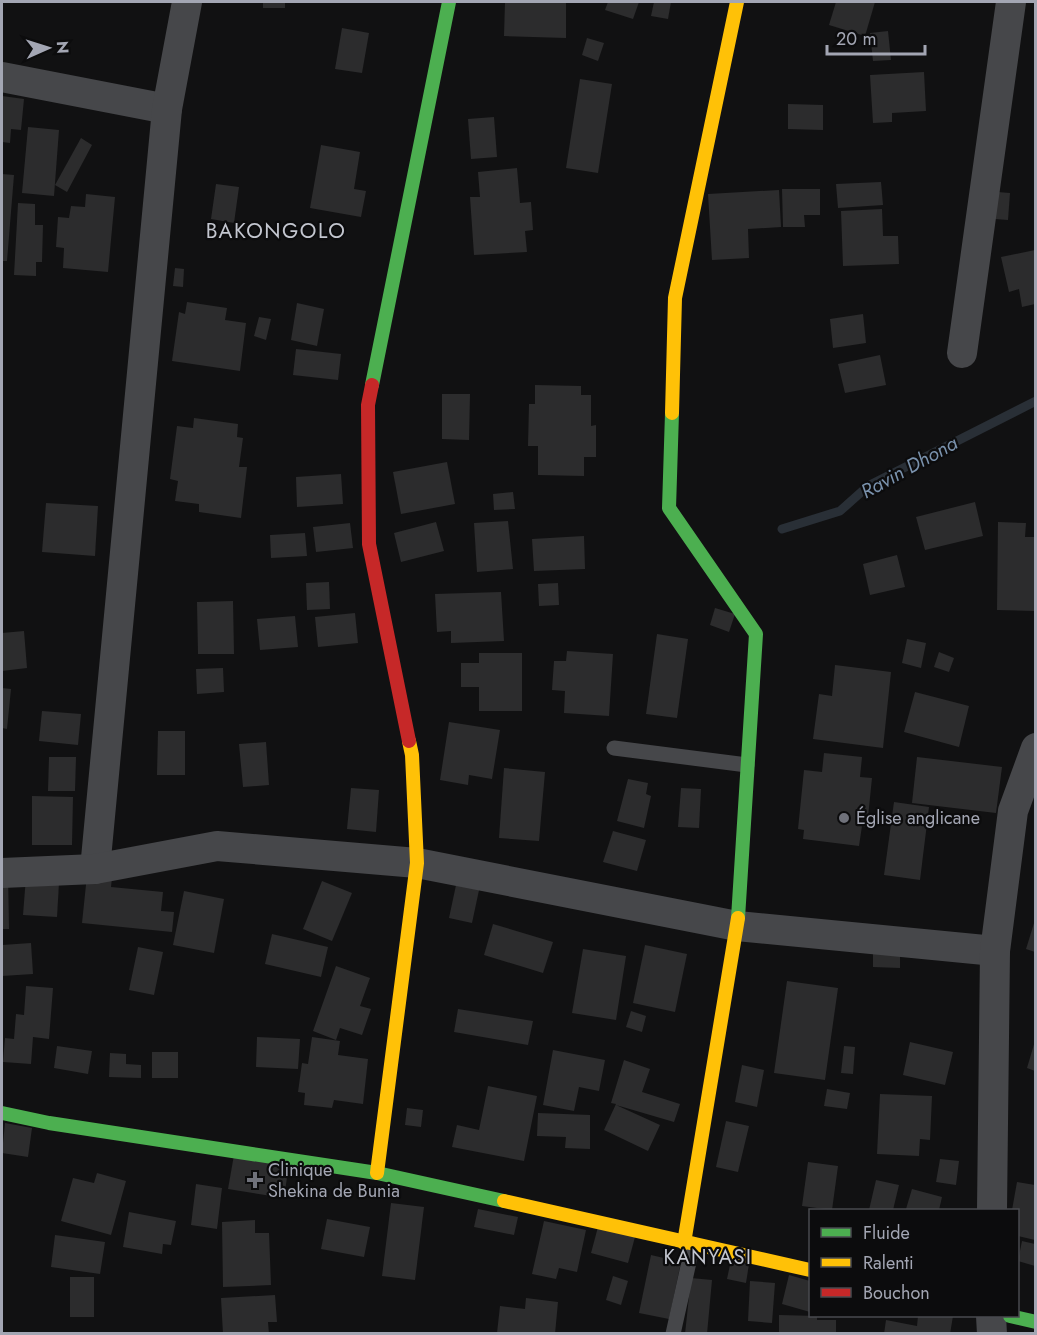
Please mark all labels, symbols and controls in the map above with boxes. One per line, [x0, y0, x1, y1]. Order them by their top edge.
north arrow [18, 18, 78, 78]
scale bar [827, 18, 924, 56]
text: 20 m [836, 26, 876, 52]
text: N [51, 40, 74, 54]
district label: BAKONGOLO [206, 216, 346, 246]
water label: Ravin Dhona [855, 429, 963, 506]
place label: Église anglicane [856, 805, 980, 831]
marker: Église anglicane [837, 811, 851, 825]
place label: Clinique Shekina de Bunia [268, 1157, 400, 1204]
marker: Clinique Shekina de Bunia [246, 1171, 264, 1189]
legend [809, 1209, 1019, 1317]
text: Fluide [863, 1220, 910, 1246]
district label: KANYASI [664, 1243, 752, 1272]
text: Ralenti [863, 1250, 914, 1276]
text: Bouchon [863, 1280, 930, 1306]

